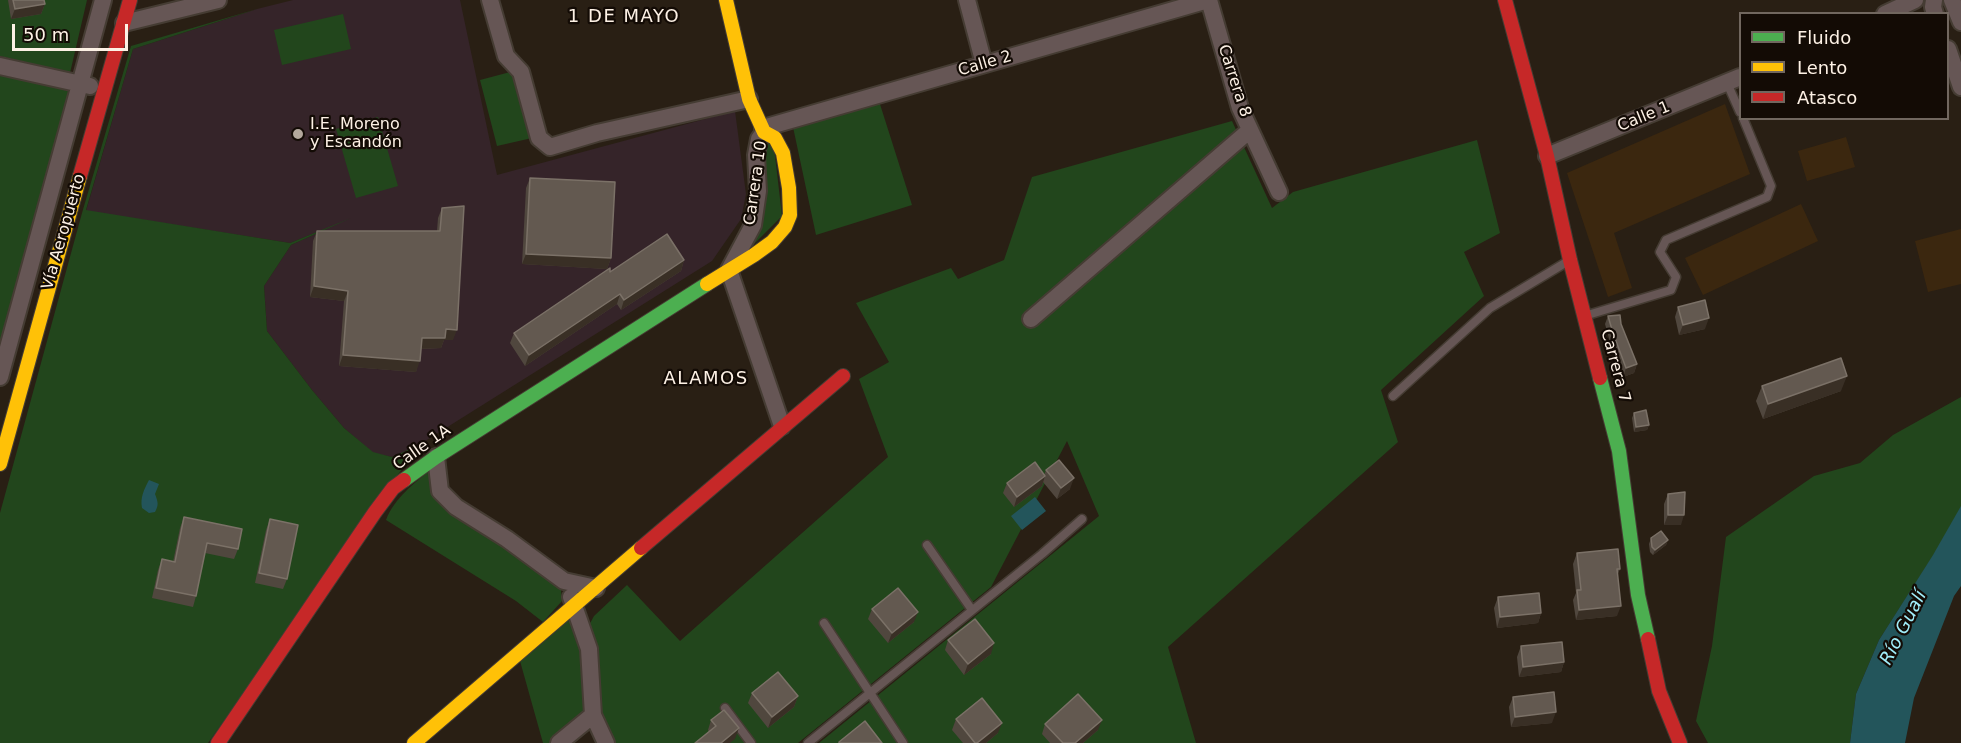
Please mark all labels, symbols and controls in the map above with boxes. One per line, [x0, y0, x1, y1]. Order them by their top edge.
district label: 1 DE MAYO [568, 6, 680, 28]
scale bar [15, 12, 130, 50]
legend [1739, 12, 1949, 120]
text: 50 m [23, 24, 69, 45]
text: Fluido [1797, 27, 1851, 48]
street label: Carrera 8 [1213, 42, 1255, 120]
street label: Calle 2 [956, 47, 1014, 81]
text: Lento [1797, 57, 1847, 78]
text: Atasco [1797, 87, 1857, 108]
street label: Calle 1 [1615, 98, 1673, 136]
place label: I.E. Moreno y Escandón [310, 115, 402, 153]
marker: I.E. Moreno y Escandón [291, 127, 305, 141]
street label: Carrera 10 [741, 139, 771, 227]
street label: Vía Aeropuerto [38, 172, 90, 292]
street label: Carrera 7 [1596, 327, 1634, 405]
district label: ALAMOS [663, 368, 749, 390]
street label: Calle 1A [389, 421, 455, 475]
water label: Río Gualí [1876, 587, 1932, 669]

